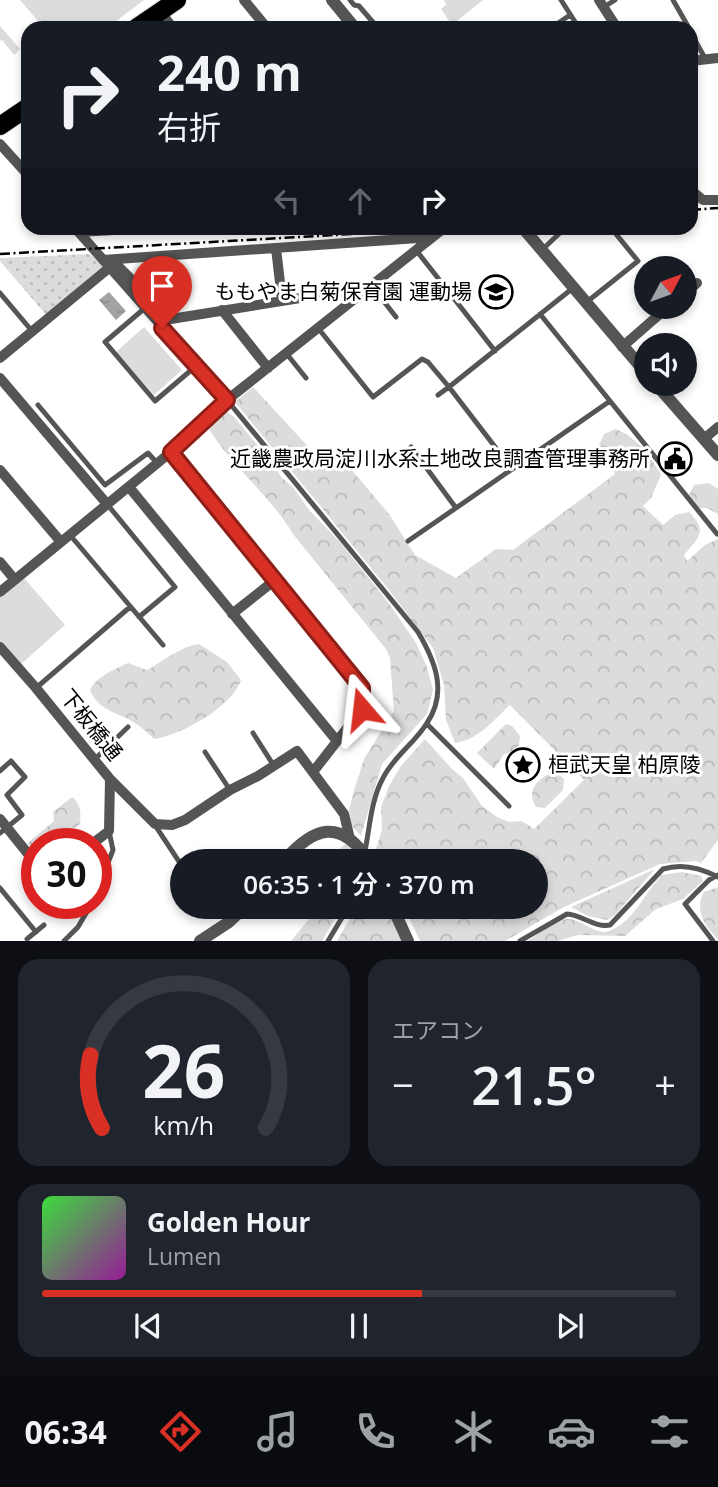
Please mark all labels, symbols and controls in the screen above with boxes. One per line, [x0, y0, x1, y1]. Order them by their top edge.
text: 240 m [157, 39, 302, 105]
icon: right [42, 49, 133, 140]
text: 右折 [157, 105, 221, 148]
icon: left [268, 182, 306, 220]
icon: ahead [341, 182, 379, 220]
icon: right [414, 182, 452, 220]
pin [132, 256, 192, 328]
north arrow [634, 256, 696, 318]
map controls [634, 256, 697, 396]
icon: arrive [143, 267, 181, 305]
school or university icon: ももやま白菊保育園 運動場 [477, 273, 515, 311]
place label: ももやま白菊保育園 運動場 [215, 277, 472, 305]
button: sound [634, 333, 697, 396]
public building icon: 近畿農政局淀川水系土地改良調査管理事務所 [656, 440, 694, 478]
place label: 近畿農政局淀川水系土地改良調査管理事務所 [230, 444, 650, 472]
position arrow [325, 672, 399, 746]
street label: 下板橋通 [54, 683, 129, 766]
place icon: 桓武天皇 柏原陵 [504, 746, 542, 784]
place label: 桓武天皇 柏原陵 [548, 750, 700, 778]
speed limit sign: 30 [21, 828, 112, 919]
text: 06:35 · 1 分 · 370 m [243, 866, 475, 902]
text: エアコン [392, 1014, 484, 1046]
text: 26 [142, 1021, 226, 1120]
text: 21.5° [471, 1049, 597, 1120]
text: − [392, 1058, 414, 1110]
text: + [654, 1058, 676, 1110]
text: km/h [154, 1108, 214, 1142]
text: Golden Hour [147, 1204, 310, 1240]
text: Lumen [147, 1240, 221, 1272]
icon: previous [129, 1307, 167, 1345]
icon: pause [340, 1307, 378, 1345]
icon: next [551, 1307, 589, 1345]
icon: directions [156, 1407, 205, 1456]
icon: music [253, 1407, 302, 1456]
icon: phone [351, 1407, 400, 1456]
icon: climate [449, 1407, 498, 1456]
icon: car [547, 1407, 596, 1456]
icon: filters [645, 1407, 694, 1456]
text: 06:34 [24, 1410, 107, 1453]

